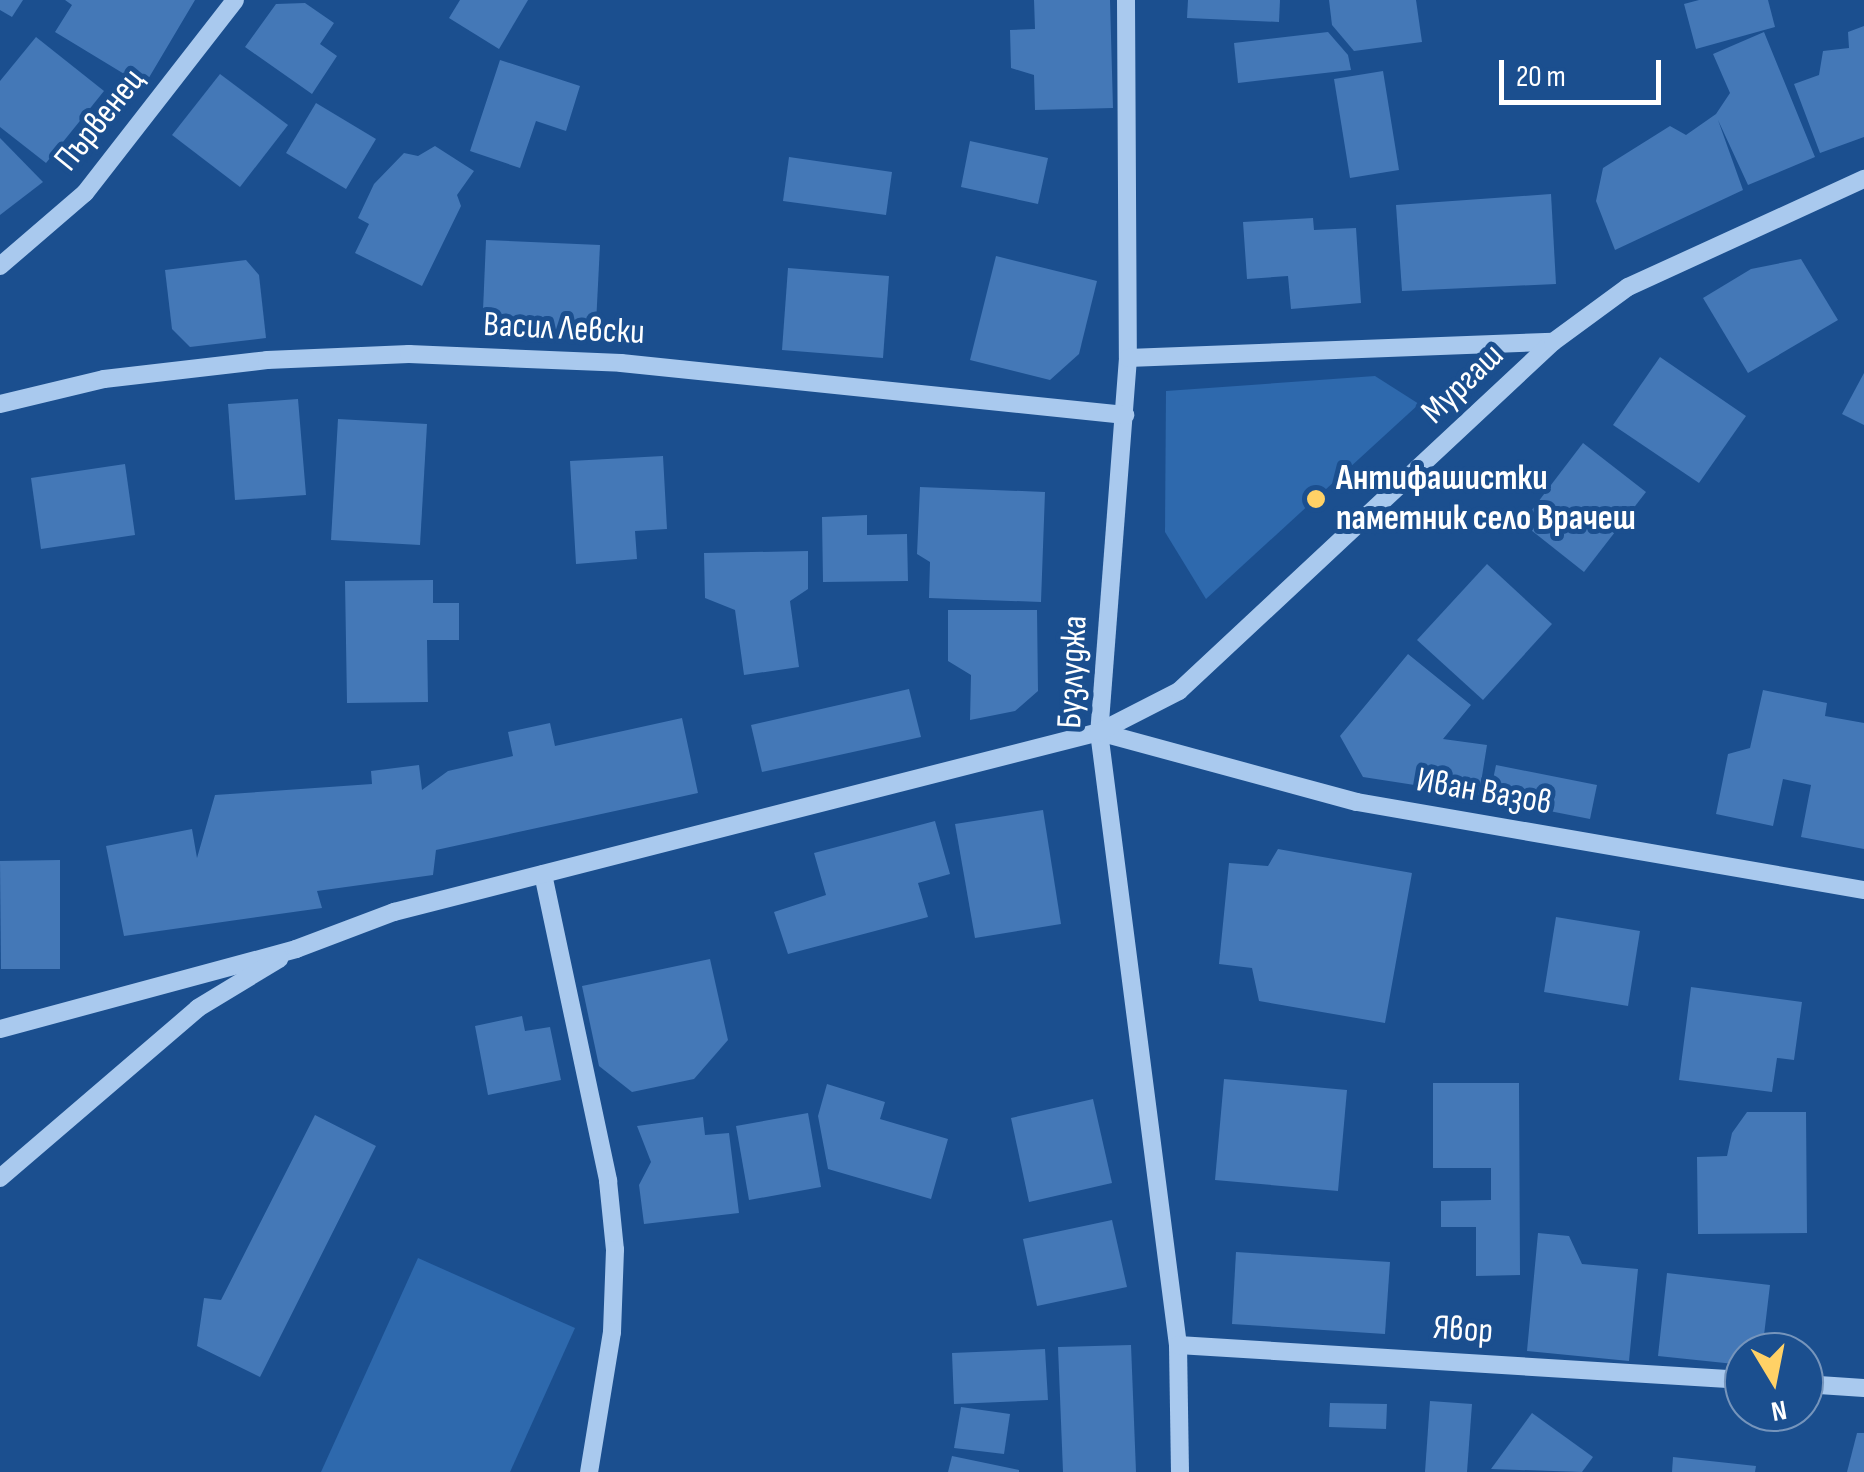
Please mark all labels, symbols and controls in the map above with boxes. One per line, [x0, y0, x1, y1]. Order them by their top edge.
scale bar [1504, 40, 1666, 102]
text: 20 m [1516, 59, 1566, 95]
street label: Първенец [46, 60, 154, 180]
street label: Васил Левски [482, 304, 646, 354]
street label: Мургаш [1413, 335, 1513, 433]
place label: Антифашистки паметник село Врачеш [1336, 458, 1636, 540]
marker: Антифашистки паметник село Врачеш [1305, 488, 1327, 510]
street label: Бузлуджа [1049, 615, 1097, 729]
street label: Иван Вазов [1413, 759, 1555, 825]
street label: Явор [1432, 1307, 1494, 1353]
north arrow [1724, 1332, 1824, 1432]
text: N [1769, 1393, 1789, 1428]

